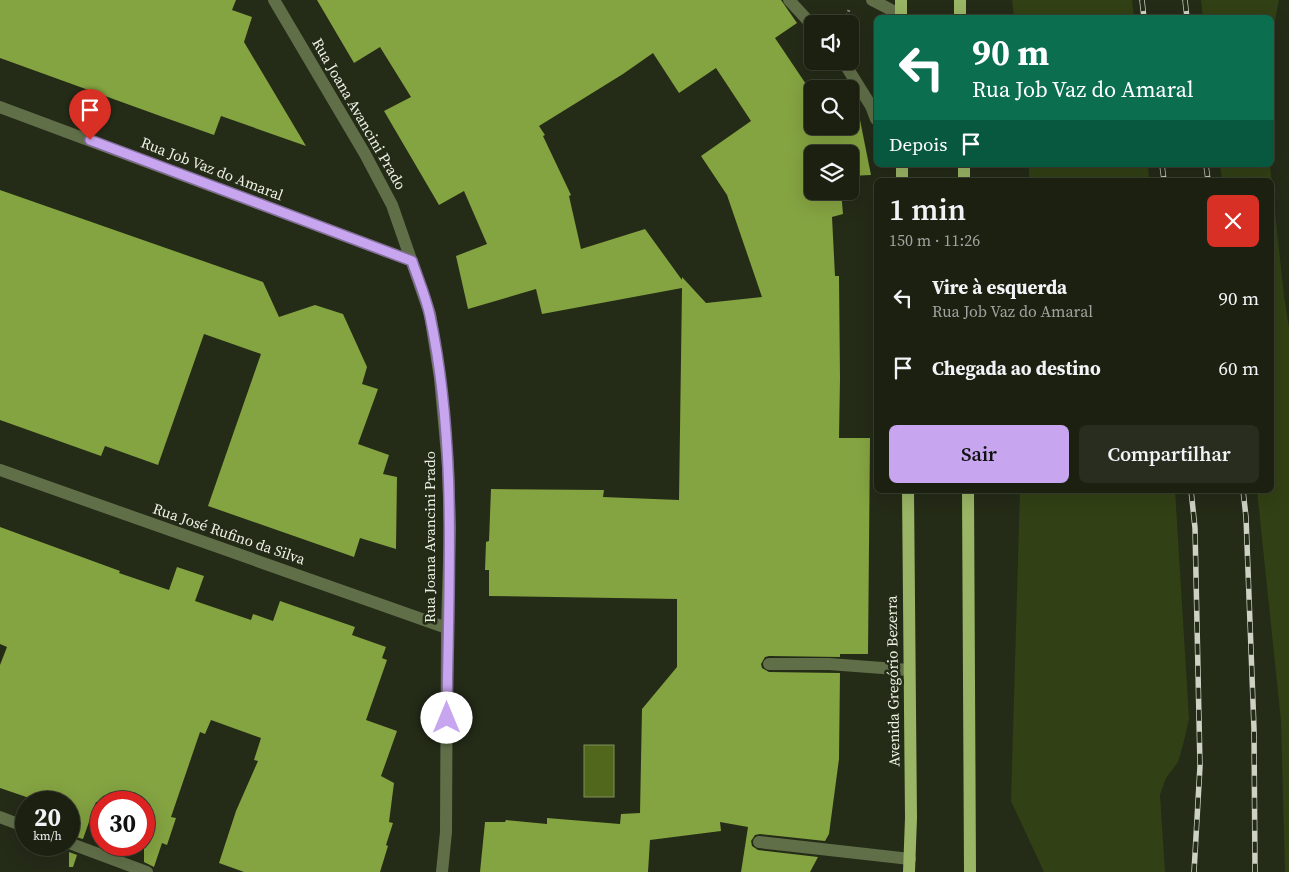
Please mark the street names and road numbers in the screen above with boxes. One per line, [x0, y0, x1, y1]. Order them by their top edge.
street label: Rua Joana Avancini Prado [307, 34, 412, 193]
street label: Rua Job Vaz do Amaral [138, 132, 287, 206]
street label: Rua Joana Avancini Prado [419, 451, 440, 623]
street label: Rua José Rufino da Silva [150, 498, 309, 570]
street label: Avenida Gregório Bezerra [881, 595, 904, 767]

